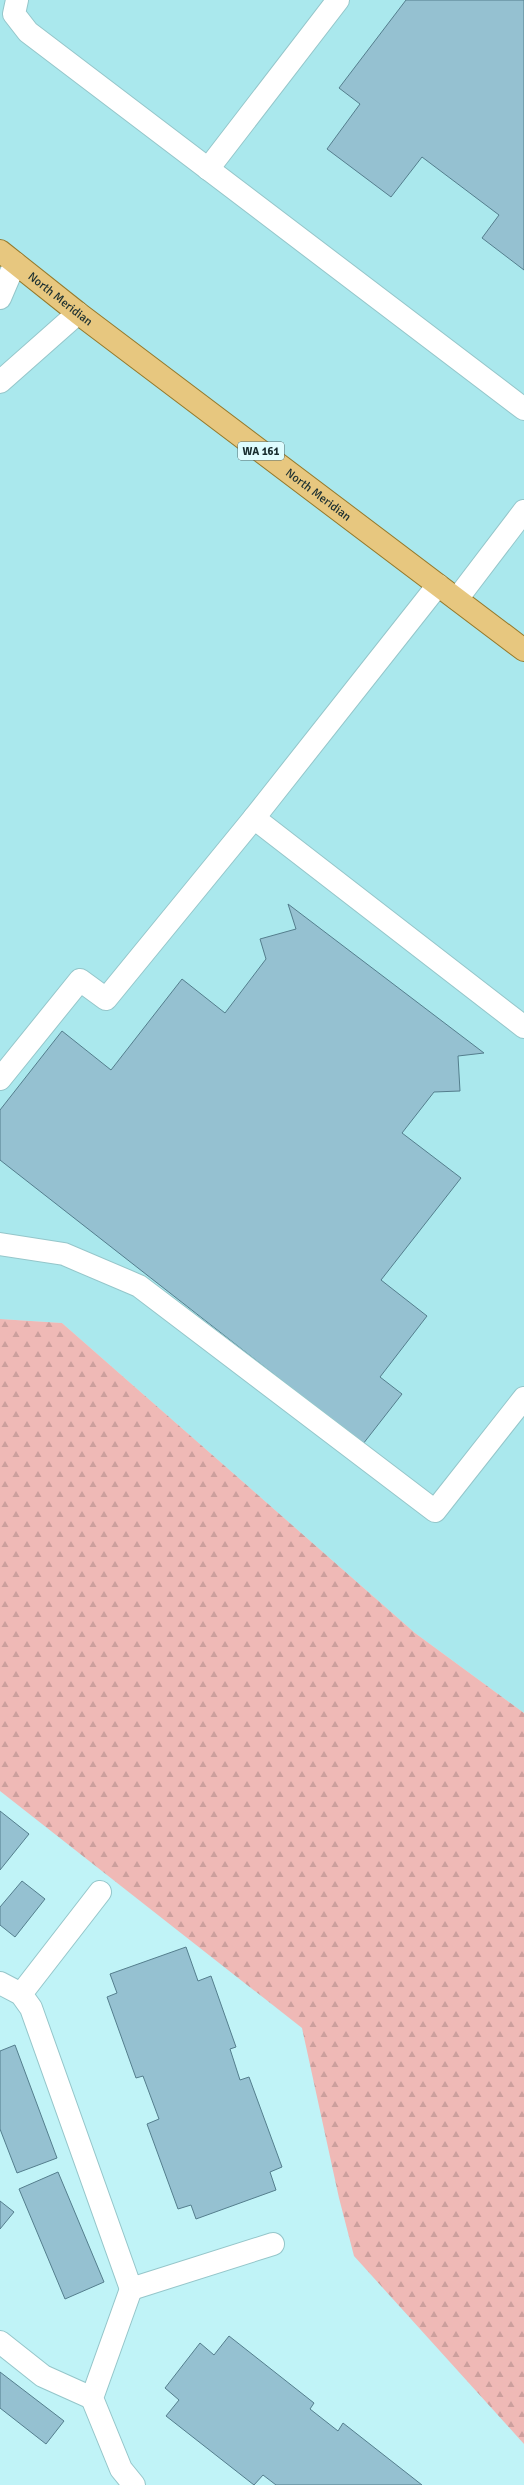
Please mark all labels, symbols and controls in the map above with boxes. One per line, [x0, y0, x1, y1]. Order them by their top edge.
street label: North Meridian [25, 269, 95, 329]
road number: WA 161 [238, 442, 284, 460]
street label: North Meridian [282, 465, 354, 525]

